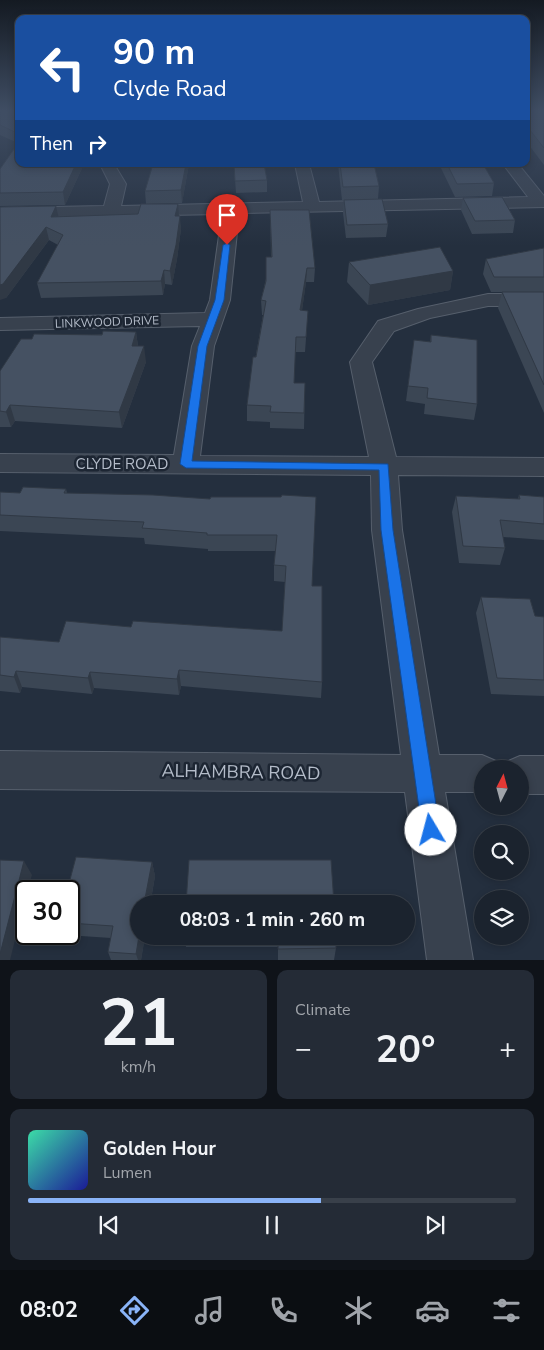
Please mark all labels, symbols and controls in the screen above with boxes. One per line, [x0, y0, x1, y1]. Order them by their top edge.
text: 90 m [113, 29, 195, 76]
icon: left [30, 35, 95, 100]
text: Clyde Road [113, 74, 227, 104]
icon: right [83, 130, 111, 158]
text: Then [30, 131, 73, 157]
pin [206, 194, 248, 245]
icon: arrive [213, 201, 241, 229]
street label: LINKWOOD DRIVE [55, 312, 159, 332]
street label: CLYDE ROAD [76, 454, 168, 474]
street label: ALHAMBRA ROAD [161, 759, 321, 785]
north arrow [474, 760, 529, 815]
map controls [474, 760, 529, 945]
position arrow [404, 803, 456, 855]
button: search [474, 825, 529, 880]
speed limit sign: 30 [15, 880, 80, 945]
button: layers [474, 890, 529, 945]
text: 08:03 · 1 min · 260 m [180, 907, 365, 933]
text: 21 [99, 979, 178, 1068]
text: Climate [295, 999, 350, 1021]
text: 20° [375, 1024, 436, 1075]
text: − [295, 1030, 312, 1068]
text: + [499, 1030, 516, 1068]
text: km/h [121, 1056, 156, 1078]
text: Golden Hour [103, 1136, 216, 1162]
text: Lumen [103, 1162, 152, 1184]
icon: previous [95, 1211, 123, 1239]
icon: pause [258, 1211, 286, 1239]
icon: next [421, 1211, 449, 1239]
icon: directions [117, 1293, 152, 1328]
icon: music [192, 1293, 227, 1328]
icon: phone [266, 1293, 301, 1328]
icon: climate [341, 1293, 376, 1328]
icon: car [415, 1293, 450, 1328]
icon: filters [489, 1293, 524, 1328]
text: 08:02 [20, 1295, 78, 1325]

